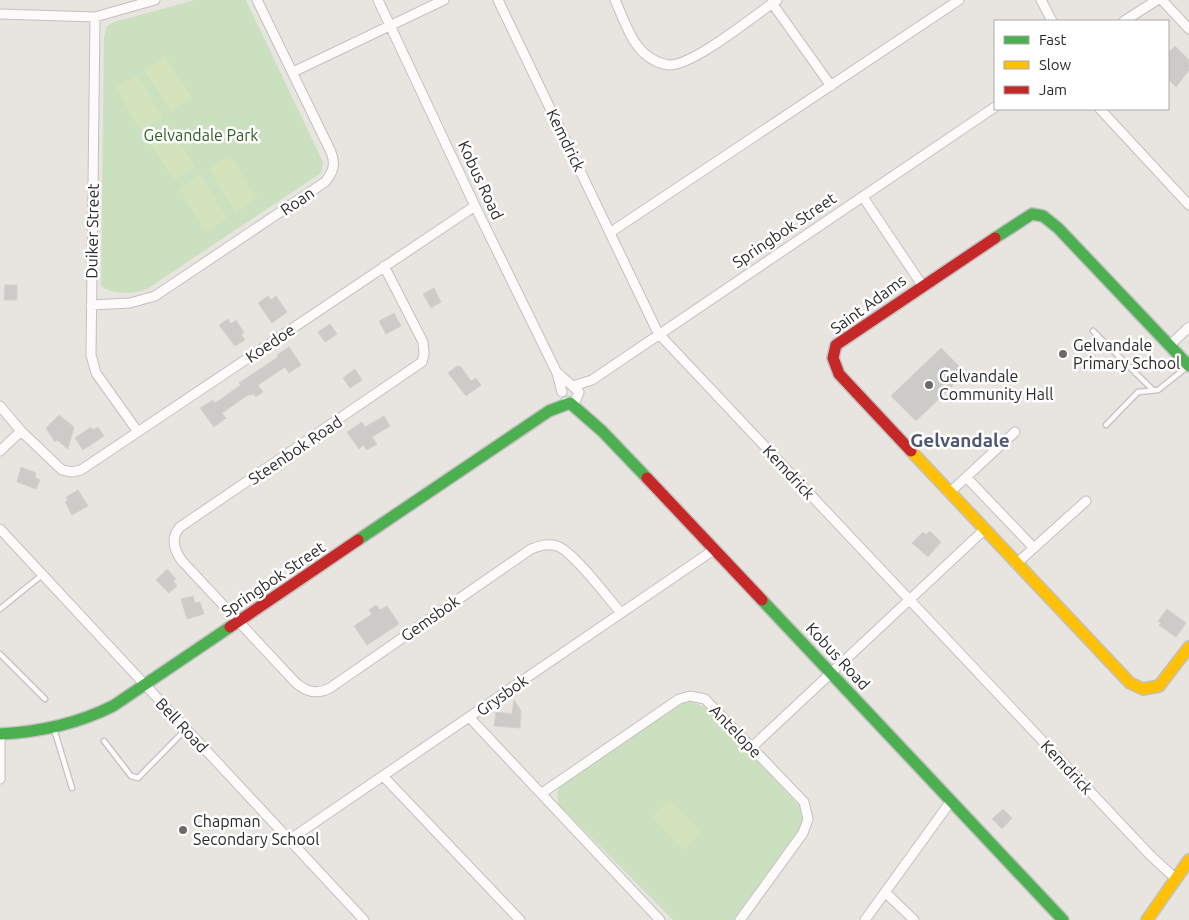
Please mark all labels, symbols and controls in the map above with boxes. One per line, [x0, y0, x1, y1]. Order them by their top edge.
legend [994, 20, 1169, 110]
text: Fast [1039, 31, 1067, 48]
text: Slow [1039, 56, 1072, 73]
text: Jam [1039, 81, 1067, 98]
street label: Kemdrick [543, 106, 589, 174]
park label: Gelvandale Park [144, 126, 258, 144]
street label: Kobus Road [455, 138, 507, 222]
street label: Duiker Street [82, 182, 102, 279]
street label: Roan [277, 183, 317, 219]
street label: Springbok Street [729, 188, 840, 271]
street label: Saint Adams [827, 271, 909, 337]
street label: Koedoe [242, 320, 298, 366]
place label: Gelvandale Primary School [1073, 336, 1180, 372]
marker: Gelvandale Primary School [1057, 348, 1069, 360]
place label: Gelvandale Community Hall [939, 367, 1053, 403]
marker: Gelvandale Community Hall [923, 379, 935, 391]
street label: Steenbok Road [245, 412, 345, 488]
district label: Gelvandale [910, 429, 1010, 451]
street label: Kemdrick [760, 441, 818, 503]
street label: Springbok Street [218, 537, 329, 620]
street label: Gemsbok [397, 591, 463, 645]
street label: Kobus Road [802, 619, 874, 693]
street label: Grysbok [473, 671, 531, 719]
street label: Bell Road [152, 694, 212, 756]
street label: Antelope [706, 701, 766, 761]
street label: Kemdrick [1038, 736, 1096, 798]
place label: Chapman Secondary School [193, 812, 319, 848]
marker: Chapman Secondary School [177, 824, 189, 836]

